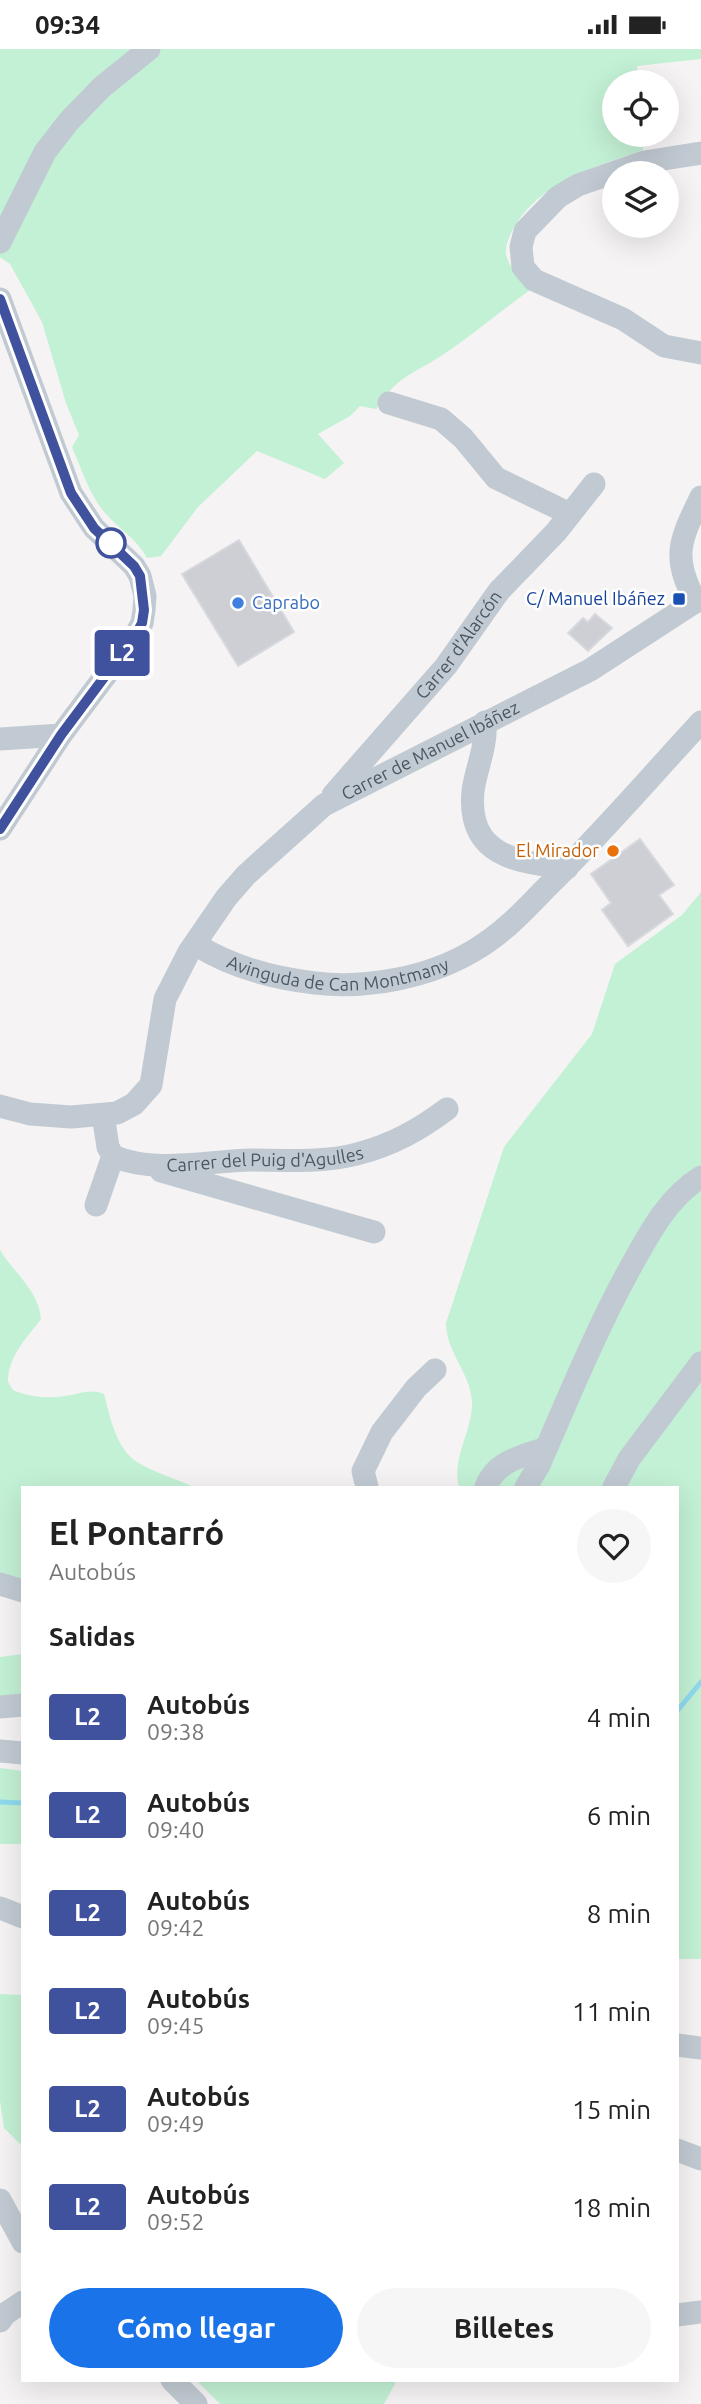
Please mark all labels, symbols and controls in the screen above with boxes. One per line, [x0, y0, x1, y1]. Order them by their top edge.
text: 09:34 [35, 10, 100, 39]
map controls [602, 70, 679, 238]
button: locate [602, 70, 679, 147]
button: layers [602, 161, 679, 238]
unlabelled marker [96, 528, 126, 558]
street label: Carrer d'Alarcón [411, 586, 505, 702]
place label: C/ Manuel Ibáñez [526, 588, 665, 608]
marker: C/ Manuel Ibáñez [671, 591, 687, 607]
place label: Caprabo [252, 592, 320, 612]
marker: Caprabo [230, 595, 246, 611]
line badge: L2 [90, 630, 154, 676]
text: L2 [109, 639, 135, 666]
street label: Carrer de Manuel Ibáñez [338, 697, 522, 804]
place label: El Mirador [516, 840, 599, 860]
marker: El Mirador [605, 843, 621, 859]
street label: Avinguda de Can Montmany [224, 951, 452, 994]
street label: Carrer del Puig d'Agulles [166, 1142, 365, 1175]
button: heart [577, 1509, 651, 1583]
text: El Pontarró [49, 1514, 224, 1551]
text: Autobús [49, 1559, 136, 1584]
text: Salidas [49, 1622, 135, 1651]
text: Autobús [147, 1690, 250, 1719]
text: L2 [74, 1703, 101, 1730]
text: 4 min [587, 1703, 651, 1732]
text: 09:38 [147, 1719, 205, 1744]
text: Autobús [147, 1788, 250, 1817]
text: L2 [74, 1801, 101, 1828]
text: 6 min [587, 1801, 651, 1830]
text: 09:40 [147, 1817, 205, 1842]
text: Autobús [147, 1886, 250, 1915]
text: L2 [74, 1899, 101, 1926]
text: 8 min [587, 1899, 651, 1928]
text: 09:42 [147, 1915, 205, 1940]
text: Autobús [147, 1984, 250, 2013]
text: L2 [74, 1997, 101, 2024]
text: 11 min [572, 1997, 651, 2026]
text: 09:45 [147, 2013, 205, 2038]
text: Autobús [147, 2082, 250, 2111]
text: L2 [74, 2095, 101, 2122]
text: 15 min [572, 2095, 651, 2124]
text: 09:49 [147, 2111, 205, 2136]
text: Autobús [147, 2180, 250, 2209]
text: L2 [74, 2193, 101, 2220]
text: 18 min [572, 2193, 651, 2222]
text: 09:52 [147, 2209, 205, 2234]
button: Cómo llegar [49, 2288, 343, 2368]
button: Billetes [357, 2288, 651, 2368]

